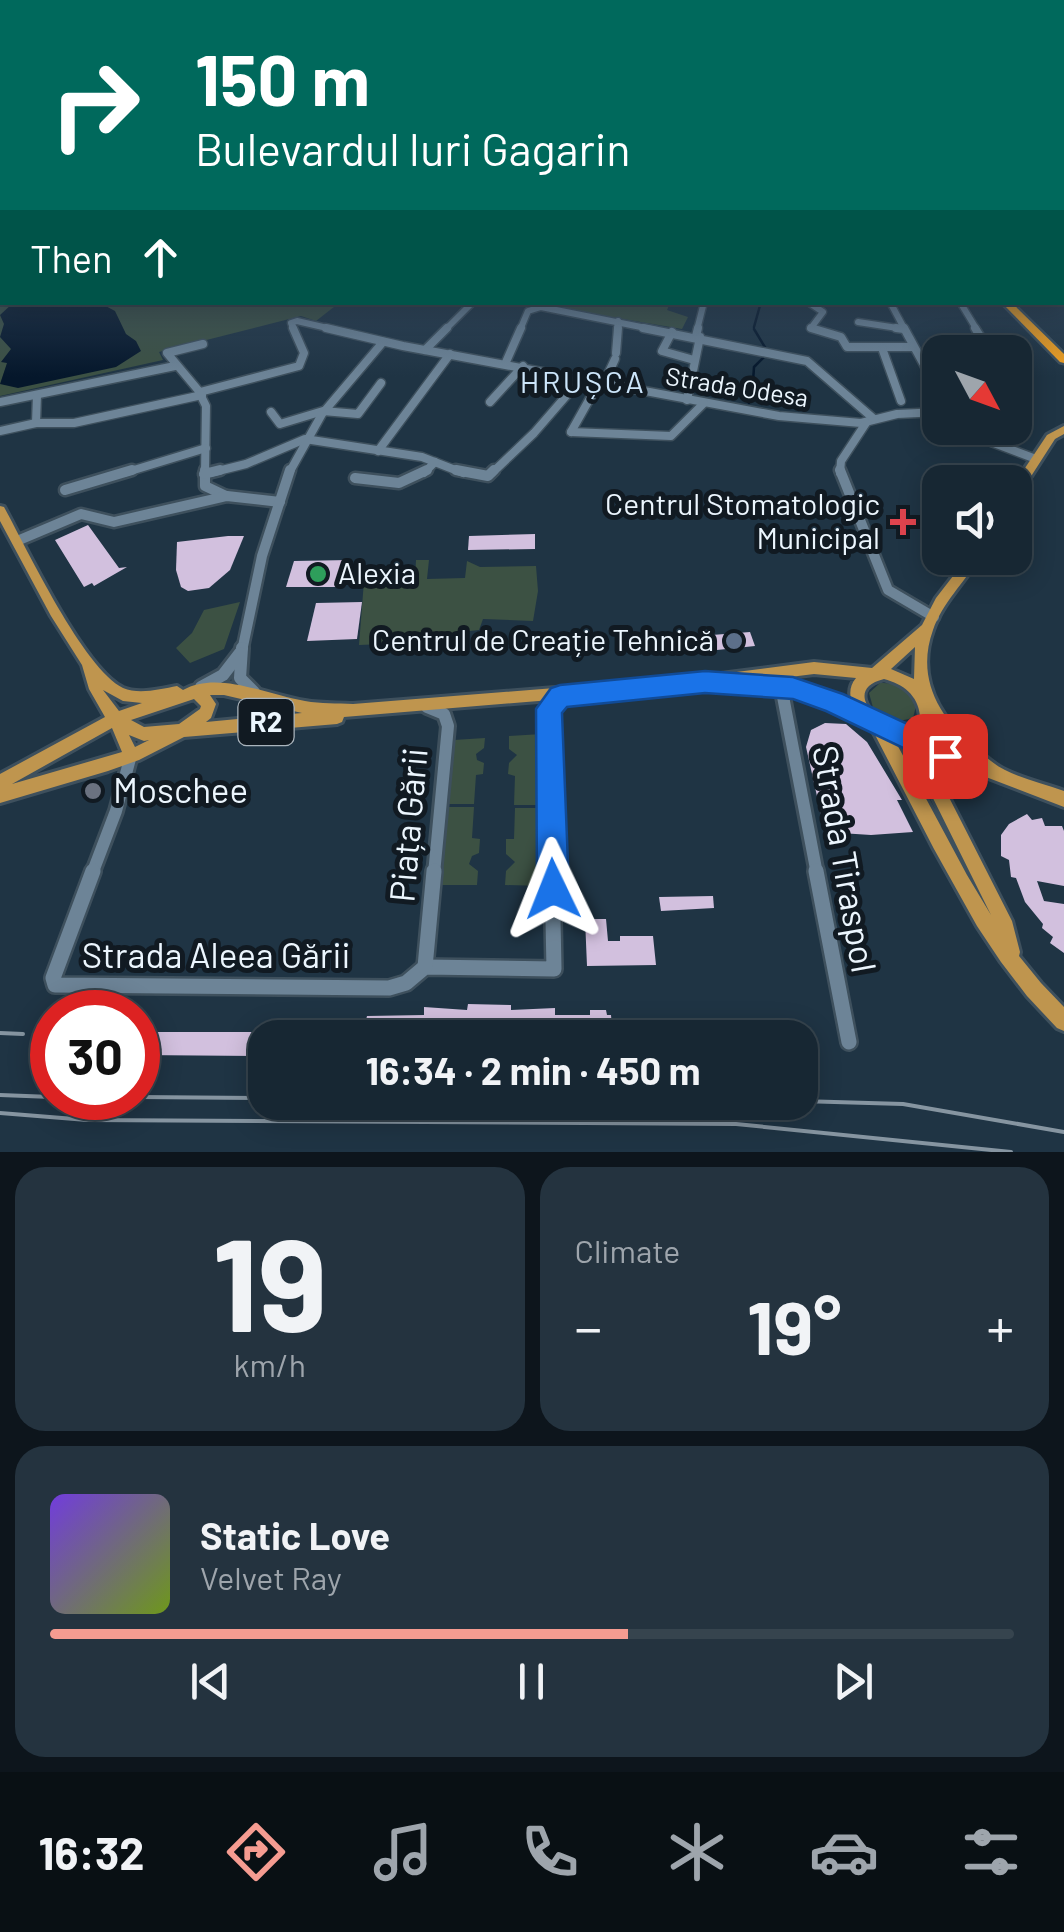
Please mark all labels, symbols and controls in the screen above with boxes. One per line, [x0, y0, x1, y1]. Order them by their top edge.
text: 150 m [195, 36, 370, 120]
icon: right [30, 40, 160, 170]
text: Bulevardul Iuri Gagarin [195, 121, 631, 175]
icon: ahead [133, 230, 188, 285]
text: Then [30, 235, 113, 281]
north arrow [922, 335, 1032, 445]
map controls [922, 335, 1032, 575]
street label: Strada Odesa [664, 360, 811, 412]
district label: HRUȘCA [520, 363, 646, 399]
button: sound [922, 465, 1032, 575]
place label: Centrul Stomatologic Municipal [605, 485, 880, 555]
marker: Centrul Stomatologic Municipal [890, 509, 916, 535]
place label: Alexia [338, 554, 416, 590]
marker: Alexia [307, 563, 329, 585]
place label: Centrul de Creație Tehnică [372, 621, 714, 657]
marker: Centrul de Creație Tehnică [723, 630, 745, 652]
road number: R2 [238, 699, 294, 745]
pin [903, 714, 988, 799]
icon: arrive [918, 729, 973, 784]
street label: Strada Tiraspol [805, 742, 887, 975]
street label: Piața Gării [379, 746, 435, 904]
place label: Moschee [113, 768, 248, 810]
marker: Moschee [82, 780, 104, 802]
position arrow [501, 837, 605, 941]
street label: Strada Aleea Gării [82, 933, 350, 975]
speed limit sign: 30 [30, 990, 160, 1120]
text: 16:34 · 2 min · 450 m [365, 1047, 701, 1093]
text: 19 [212, 1202, 327, 1358]
text: Climate [575, 1231, 680, 1269]
text: 19° [747, 1280, 842, 1370]
text: − [575, 1293, 602, 1359]
text: + [986, 1293, 1014, 1359]
text: km/h [234, 1345, 306, 1383]
text: Static Love [200, 1512, 390, 1558]
text: Velvet Ray [200, 1558, 342, 1596]
icon: previous [183, 1654, 238, 1709]
icon: pause [504, 1654, 559, 1709]
icon: next [826, 1654, 881, 1709]
icon: directions [221, 1817, 291, 1887]
icon: music [368, 1817, 438, 1887]
icon: phone [515, 1817, 585, 1887]
icon: climate [662, 1817, 732, 1887]
icon: car [809, 1817, 879, 1887]
icon: filters [956, 1817, 1026, 1887]
text: 16:32 [38, 1825, 144, 1879]

